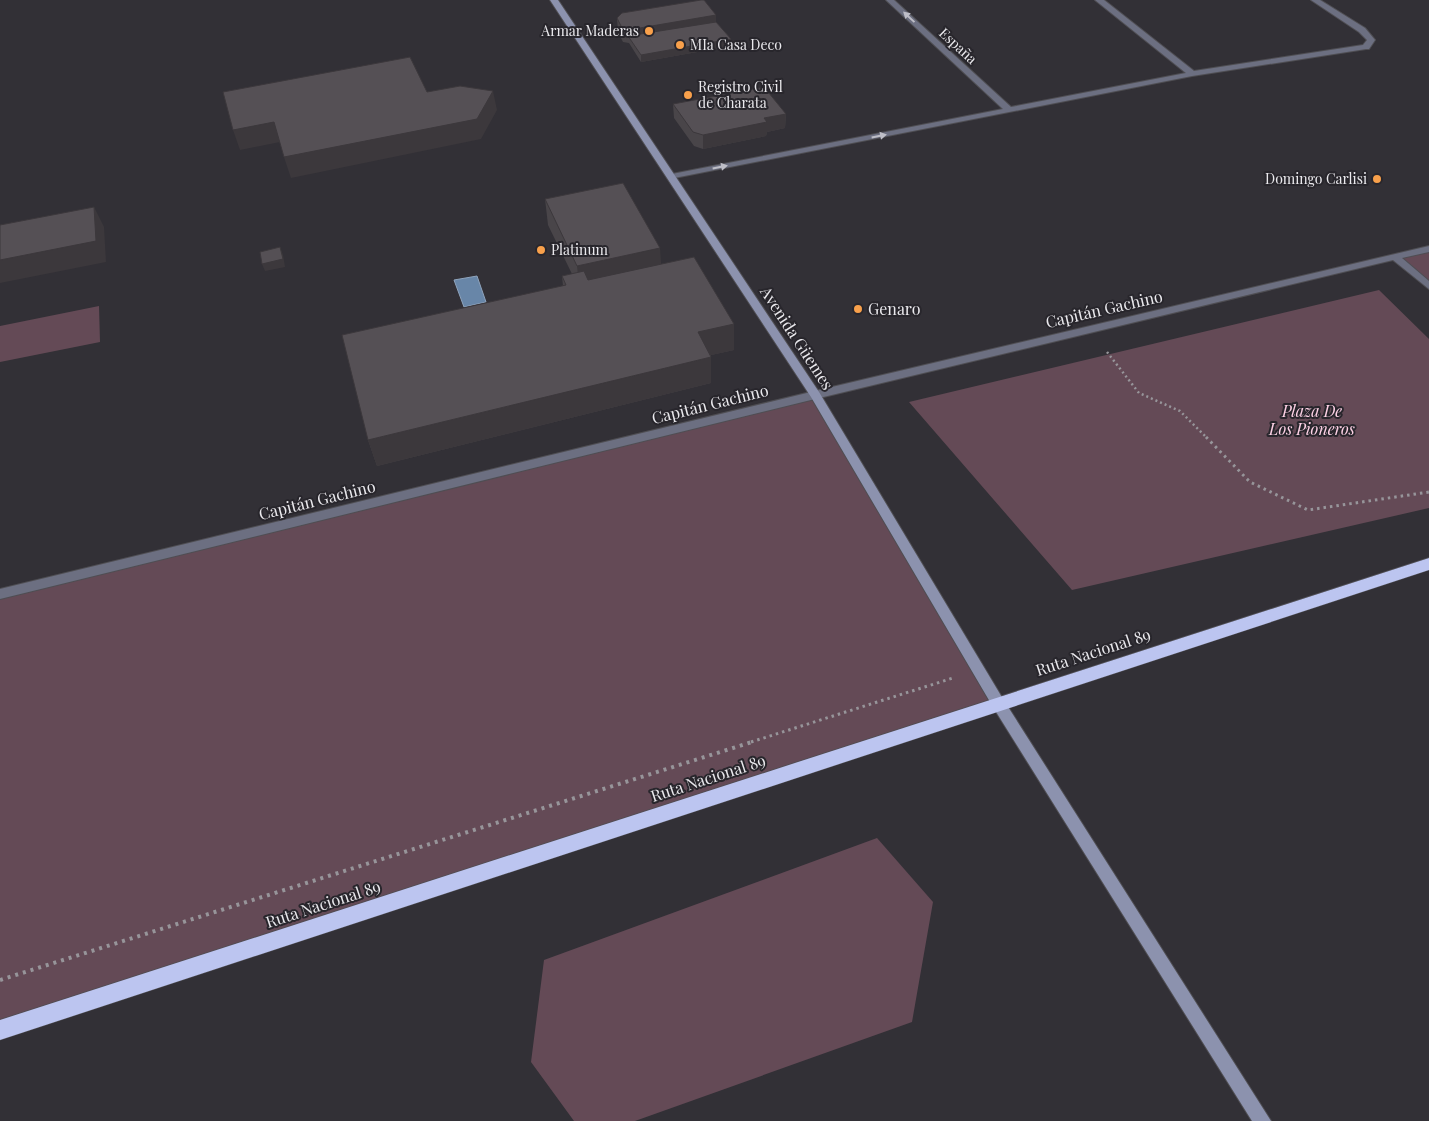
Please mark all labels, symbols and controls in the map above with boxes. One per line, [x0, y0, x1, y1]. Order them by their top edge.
one-way arrow [903, 11, 915, 23]
place label: Armar Maderas [540, 21, 639, 40]
street label: España [935, 23, 981, 68]
marker: Armar Maderas [643, 25, 655, 37]
place label: MIa Casa Deco [690, 35, 782, 54]
marker: MIa Casa Deco [674, 39, 686, 51]
place label: Registro Civil de Charata [698, 77, 783, 112]
marker: Registro Civil de Charata [682, 89, 694, 101]
one-way arrow [872, 131, 888, 139]
one-way arrow [712, 163, 728, 171]
place label: Domingo Carlisi [1265, 169, 1367, 188]
marker: Domingo Carlisi [1371, 173, 1383, 185]
place label: Platinum [551, 240, 609, 259]
marker: Platinum [535, 244, 547, 256]
street label: Avenida Güemes [756, 281, 839, 393]
street label: Capitán Gachino [1043, 285, 1165, 332]
place label: Genaro [868, 298, 921, 319]
marker: Genaro [852, 303, 864, 315]
street label: Capitán Gachino [649, 379, 771, 428]
park label: Plaza De Los Pioneros [1268, 400, 1355, 439]
street label: Capitán Gachino [256, 475, 378, 524]
street label: Ruta Nacional 89 [1033, 623, 1153, 680]
street label: Ruta Nacional 89 [648, 749, 768, 806]
street label: Ruta Nacional 89 [263, 875, 383, 932]

